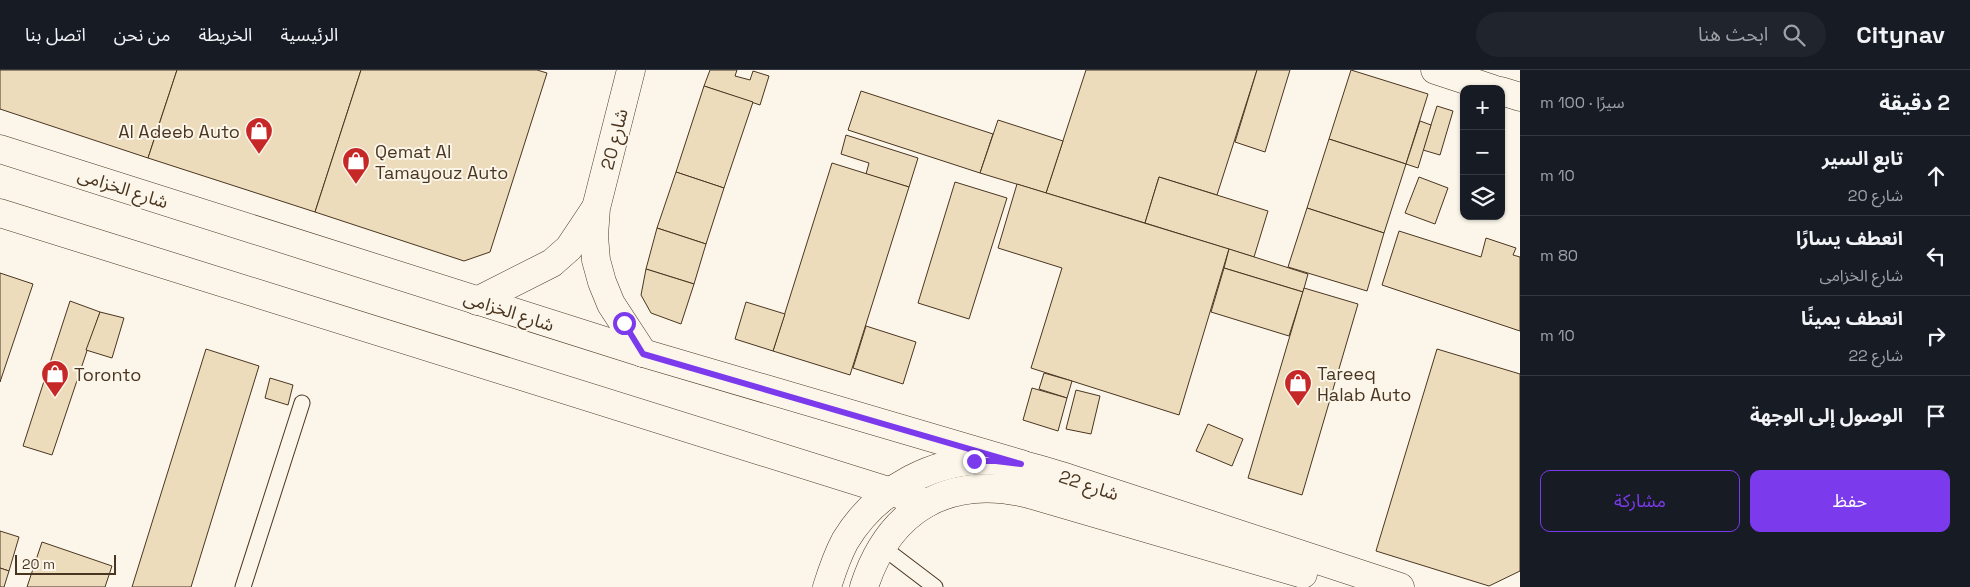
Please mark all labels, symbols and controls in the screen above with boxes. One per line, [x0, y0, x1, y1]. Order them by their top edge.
search box [1476, 12, 1826, 57]
text: Citynav [1856, 19, 1945, 50]
icon: search [1780, 21, 1808, 49]
text: ابحث هنا [1698, 22, 1768, 47]
text: اتصل بنا [25, 23, 86, 46]
text: من نحن [114, 23, 170, 46]
text: الخريطة [198, 23, 252, 46]
text: الرئيسية [280, 23, 338, 46]
map controls [1460, 85, 1505, 220]
button: + [1460, 85, 1505, 130]
text: 2 دقيقة [1879, 89, 1950, 116]
text: سيرًا · 100 m [1540, 92, 1625, 113]
street label: شارع 20 [595, 106, 636, 173]
shop icon: Al Adeeb Auto [244, 116, 274, 155]
place label: Al Adeeb Auto [118, 120, 240, 143]
button: − [1460, 130, 1505, 175]
place label: Qemat Al Tamayouz Auto [375, 140, 508, 184]
shop icon: Qemat Al Tamayouz Auto [341, 146, 371, 185]
text: تابع السير [1822, 146, 1903, 171]
icon: ahead [1922, 162, 1950, 190]
street label: شارع الخزامى [74, 163, 171, 216]
text: 10 m [1540, 165, 1575, 186]
button: layers [1460, 175, 1505, 220]
text: شارع 20 [1848, 185, 1903, 206]
text: انعطف يسارًا [1796, 226, 1903, 251]
icon: left [1922, 242, 1950, 270]
text: 80 m [1540, 245, 1578, 266]
text: شارع الخزامى [1820, 265, 1903, 286]
street label: شارع الخزامى [460, 286, 557, 339]
text: انعطف يمينًا [1801, 306, 1903, 331]
route start [613, 312, 636, 335]
icon: right [1922, 322, 1950, 350]
text: 10 m [1540, 325, 1575, 346]
text: شارع 22 [1848, 345, 1903, 366]
shop icon: Toronto [40, 359, 70, 398]
place label: Tareeq Halab Auto [1317, 362, 1411, 406]
place label: Toronto [74, 363, 141, 386]
shop icon: Tareeq Halab Auto [1283, 368, 1313, 407]
icon: arrive [1922, 402, 1950, 430]
text: الوصول إلى الوجهة [1750, 403, 1903, 428]
route end [963, 450, 986, 473]
street label: شارع 22 [1055, 465, 1122, 508]
button: مشاركة [1540, 470, 1740, 532]
button: حفظ [1750, 470, 1950, 532]
scale bar [15, 552, 116, 575]
text: 20 m [22, 555, 55, 573]

